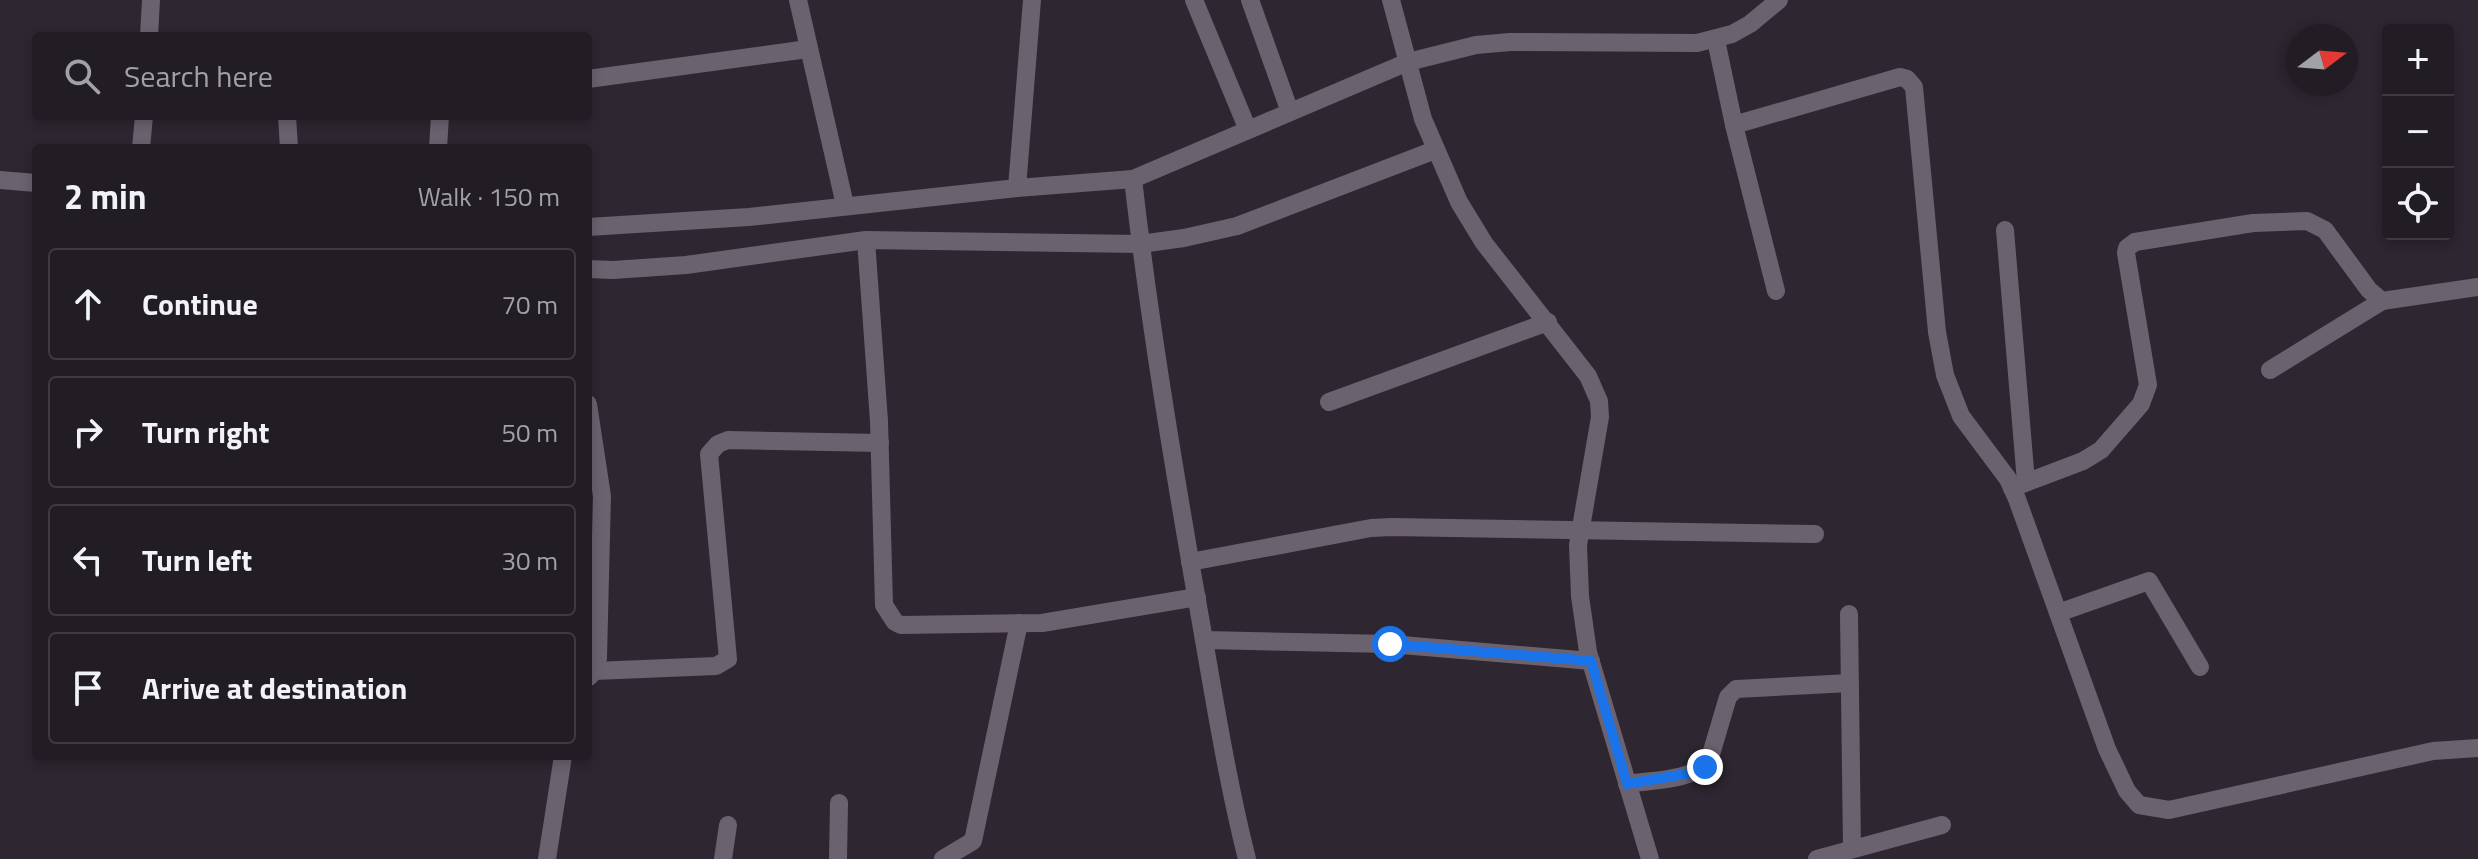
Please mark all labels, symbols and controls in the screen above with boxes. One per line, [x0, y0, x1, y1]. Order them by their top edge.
north arrow [2286, 24, 2358, 96]
map controls [2382, 24, 2454, 240]
button: + [2382, 24, 2454, 96]
search box [32, 32, 592, 120]
text: Search here [124, 53, 273, 99]
icon: search [60, 54, 104, 98]
button: − [2382, 96, 2454, 168]
button: locate [2382, 168, 2454, 240]
text: 2 min [64, 170, 147, 222]
text: Walk · 150 m [418, 177, 560, 216]
text: Continue [142, 281, 258, 327]
icon: ahead [66, 282, 110, 326]
text: 70 m [501, 285, 558, 324]
text: Turn right [142, 409, 270, 455]
icon: right [66, 410, 110, 454]
text: 50 m [501, 413, 558, 452]
text: Turn left [142, 537, 252, 583]
icon: left [66, 538, 110, 582]
text: 30 m [501, 541, 558, 580]
route start [1372, 626, 1408, 662]
text: Arrive at destination [142, 665, 407, 711]
icon: arrive [66, 666, 110, 710]
route end [1687, 749, 1723, 785]

